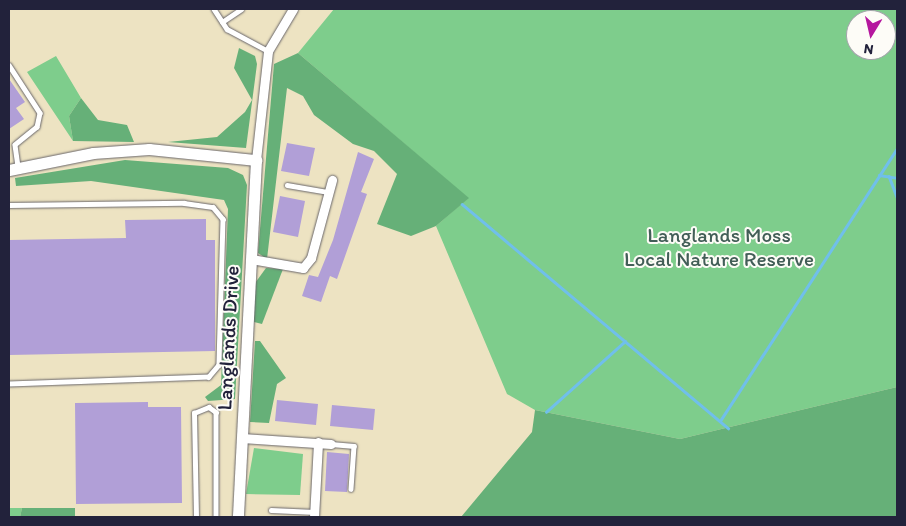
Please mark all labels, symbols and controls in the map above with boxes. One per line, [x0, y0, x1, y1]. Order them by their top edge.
north arrow [846, 10, 896, 60]
text: N [863, 40, 875, 58]
park label: Langlands Moss Local Nature Reserve [625, 222, 813, 272]
street label: Langlands Drive [212, 265, 244, 411]

